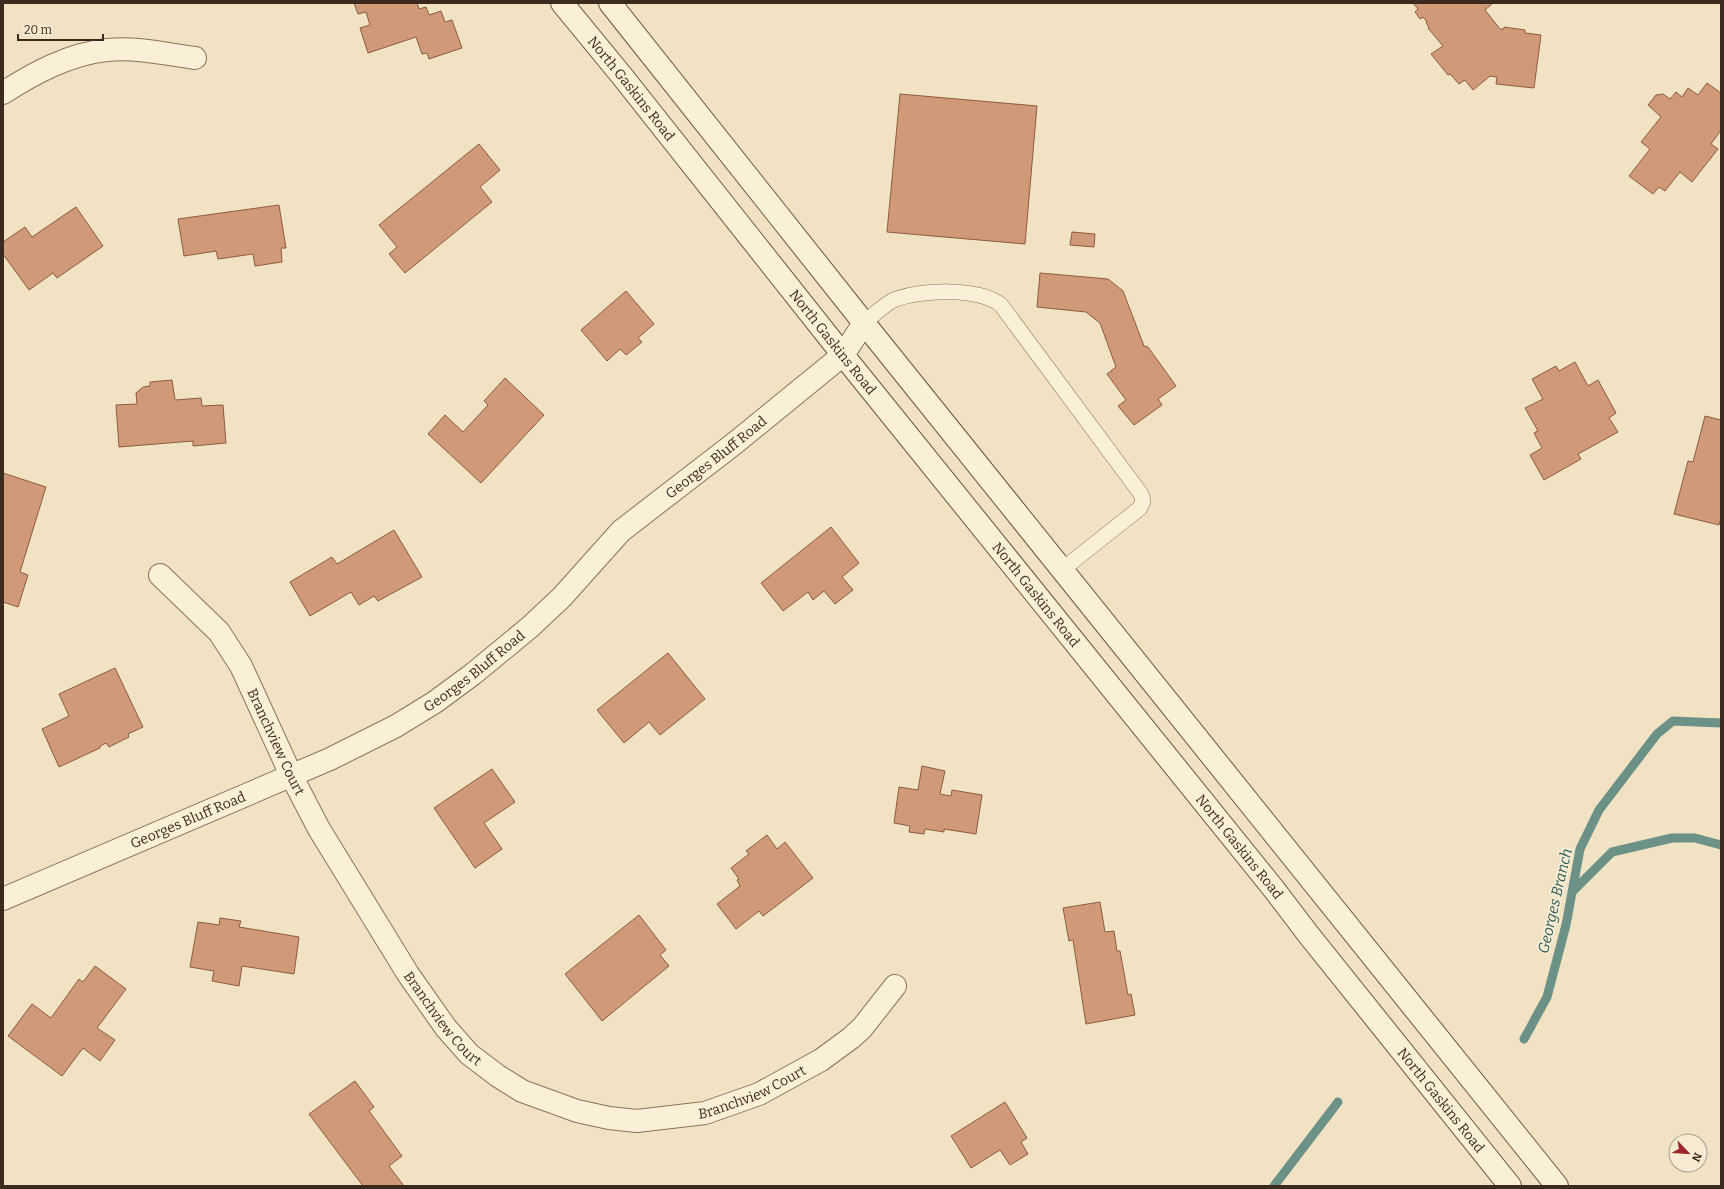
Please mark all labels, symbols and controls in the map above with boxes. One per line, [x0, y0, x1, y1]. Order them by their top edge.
scale bar [18, 16, 103, 42]
text: 20 m [24, 23, 53, 37]
street label: North Gaskins Road [584, 33, 678, 144]
street label: North Gaskins Road [786, 286, 880, 398]
street label: Georges Bluff Road [662, 412, 770, 502]
street label: North Gaskins Road [989, 539, 1083, 650]
street label: Georges Bluff Road [420, 627, 528, 716]
street label: Branchview Court [244, 686, 308, 798]
street label: Georges Bluff Road [128, 788, 248, 852]
street label: North Gaskins Road [1192, 791, 1287, 902]
water label: Georges Branch [1534, 847, 1576, 955]
street label: Branchview Court [400, 968, 485, 1069]
street label: North Gaskins Road [1394, 1044, 1488, 1156]
street label: Branchview Court [697, 1062, 809, 1122]
north arrow [1668, 1133, 1708, 1173]
text: N [1689, 1150, 1704, 1164]

